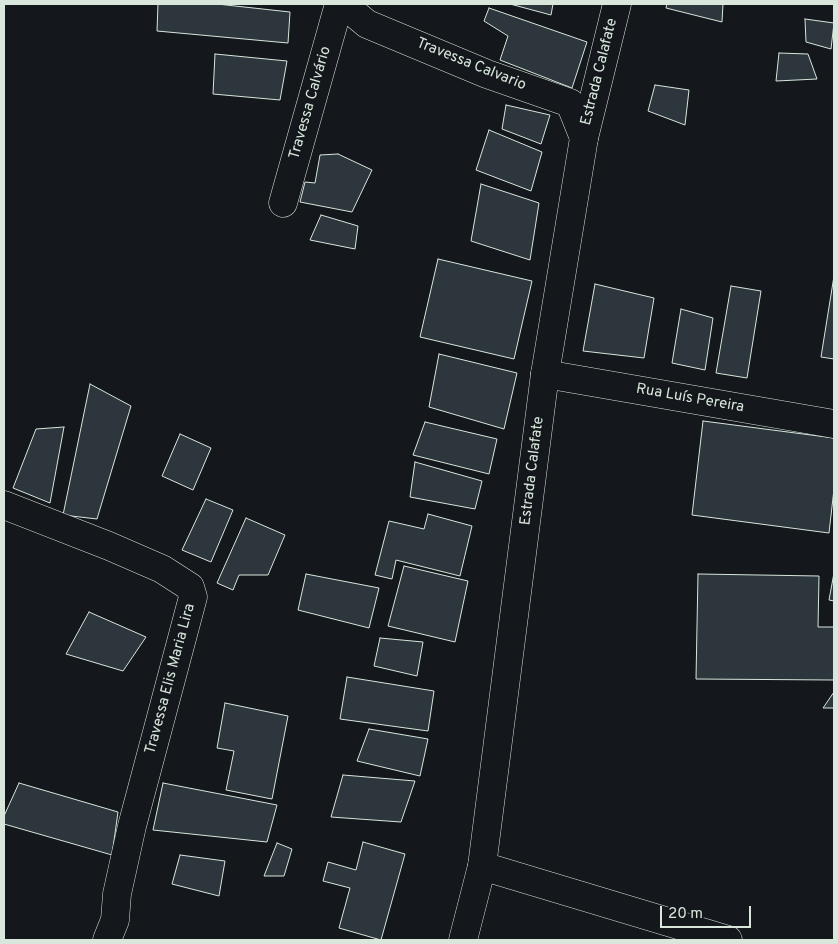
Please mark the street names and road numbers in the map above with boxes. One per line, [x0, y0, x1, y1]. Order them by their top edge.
street label: Estrada Calafate [578, 17, 622, 127]
street label: Travessa Calvario [414, 35, 528, 95]
street label: Travessa Calvário [286, 44, 336, 162]
street label: Rua Luís Pereira [635, 381, 745, 417]
street label: Estrada Calafate [517, 415, 549, 527]
street label: Travessa Elis Maria Lira [142, 602, 200, 756]

